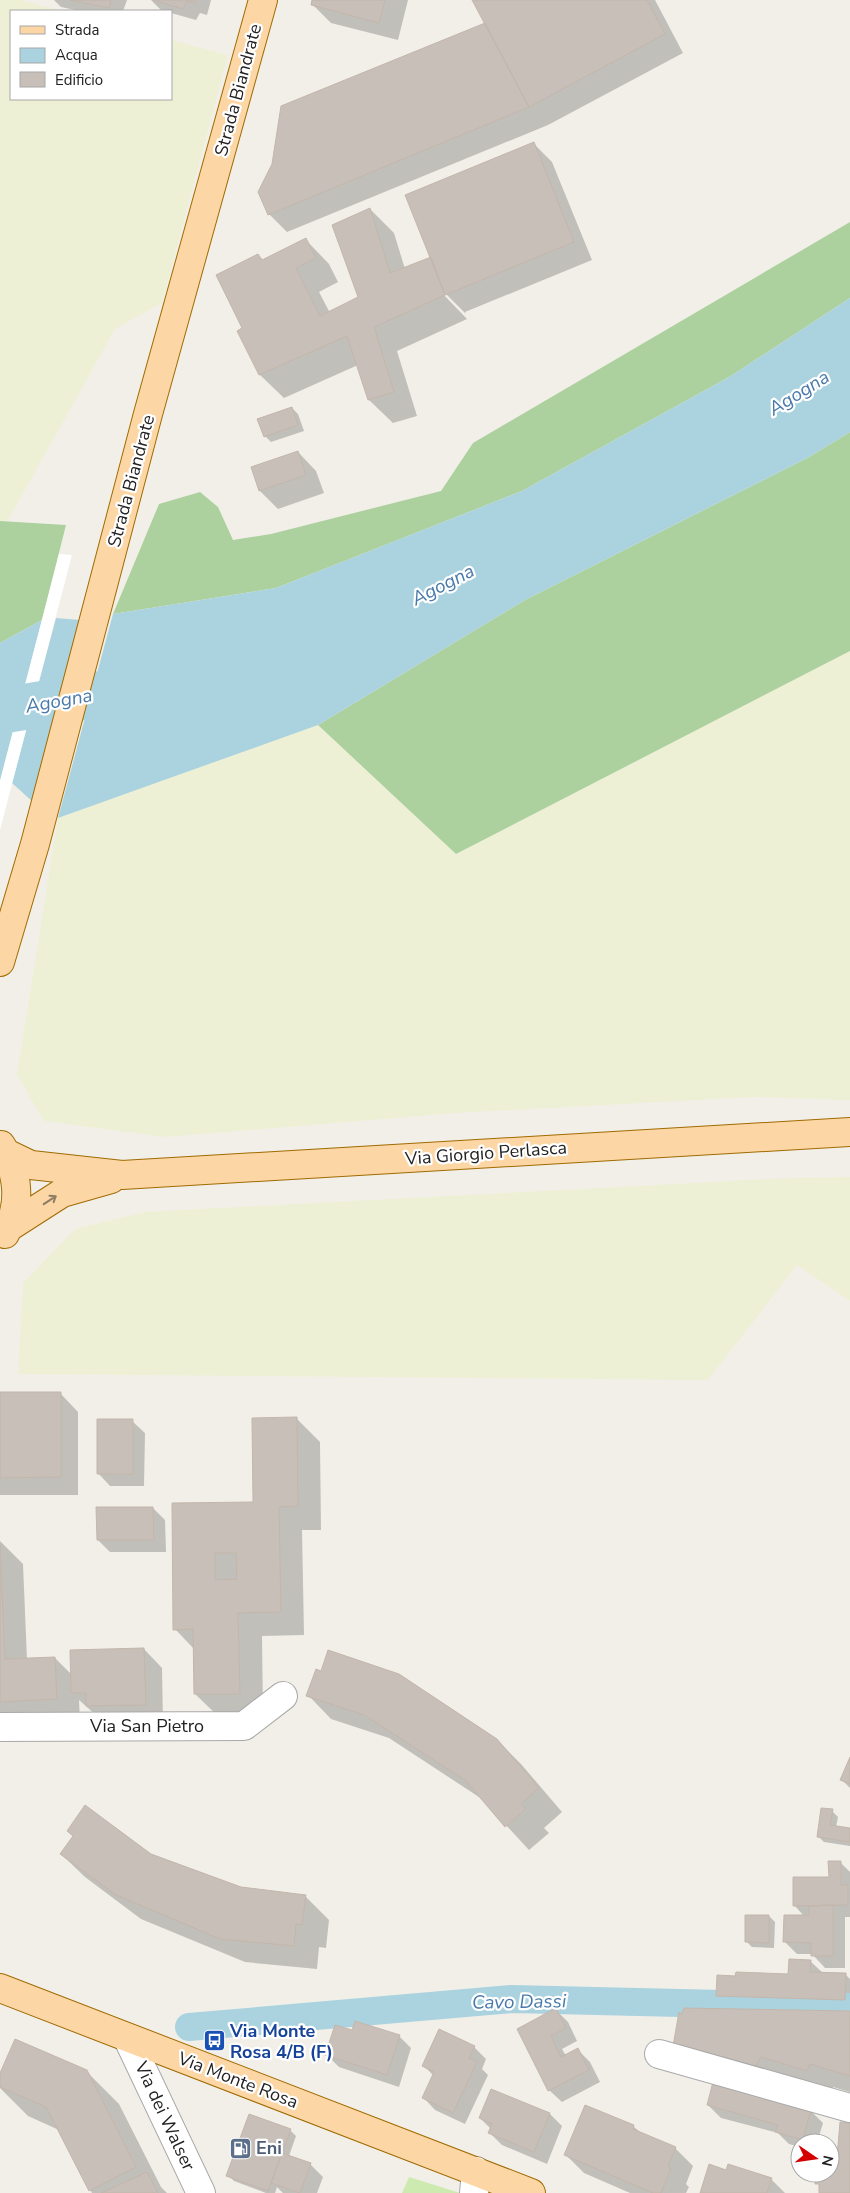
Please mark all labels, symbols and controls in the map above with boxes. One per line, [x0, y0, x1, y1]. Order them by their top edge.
legend [10, 10, 172, 100]
text: Strada [55, 20, 99, 40]
street label: Strada Biandrate [209, 21, 267, 159]
text: Acqua [55, 45, 98, 65]
text: Edificio [55, 70, 103, 90]
water label: Agogna [763, 364, 834, 422]
street label: Strada Biandrate [102, 412, 160, 550]
water label: Agogna [406, 558, 479, 612]
water label: Agogna [23, 682, 94, 720]
street label: Via Giorgio Perlasca [403, 1135, 568, 1171]
one-way arrow [43, 1195, 57, 1205]
street label: Via San Pietro [89, 1714, 204, 1738]
water label: Cavo Dassi [472, 1988, 567, 2016]
place label: Via Monte Rosa 4/B (F) [229, 2019, 333, 2064]
bus stop icon: Via Monte Rosa 4/B (F) [202, 2029, 226, 2053]
street label: Via Monte Rosa [174, 2046, 302, 2114]
street label: Via dei Walser [129, 2057, 201, 2175]
north arrow [790, 2133, 840, 2183]
fuel station icon: Eni [228, 2136, 252, 2160]
place label: Eni [256, 2136, 282, 2160]
text: N [817, 2154, 838, 2168]

